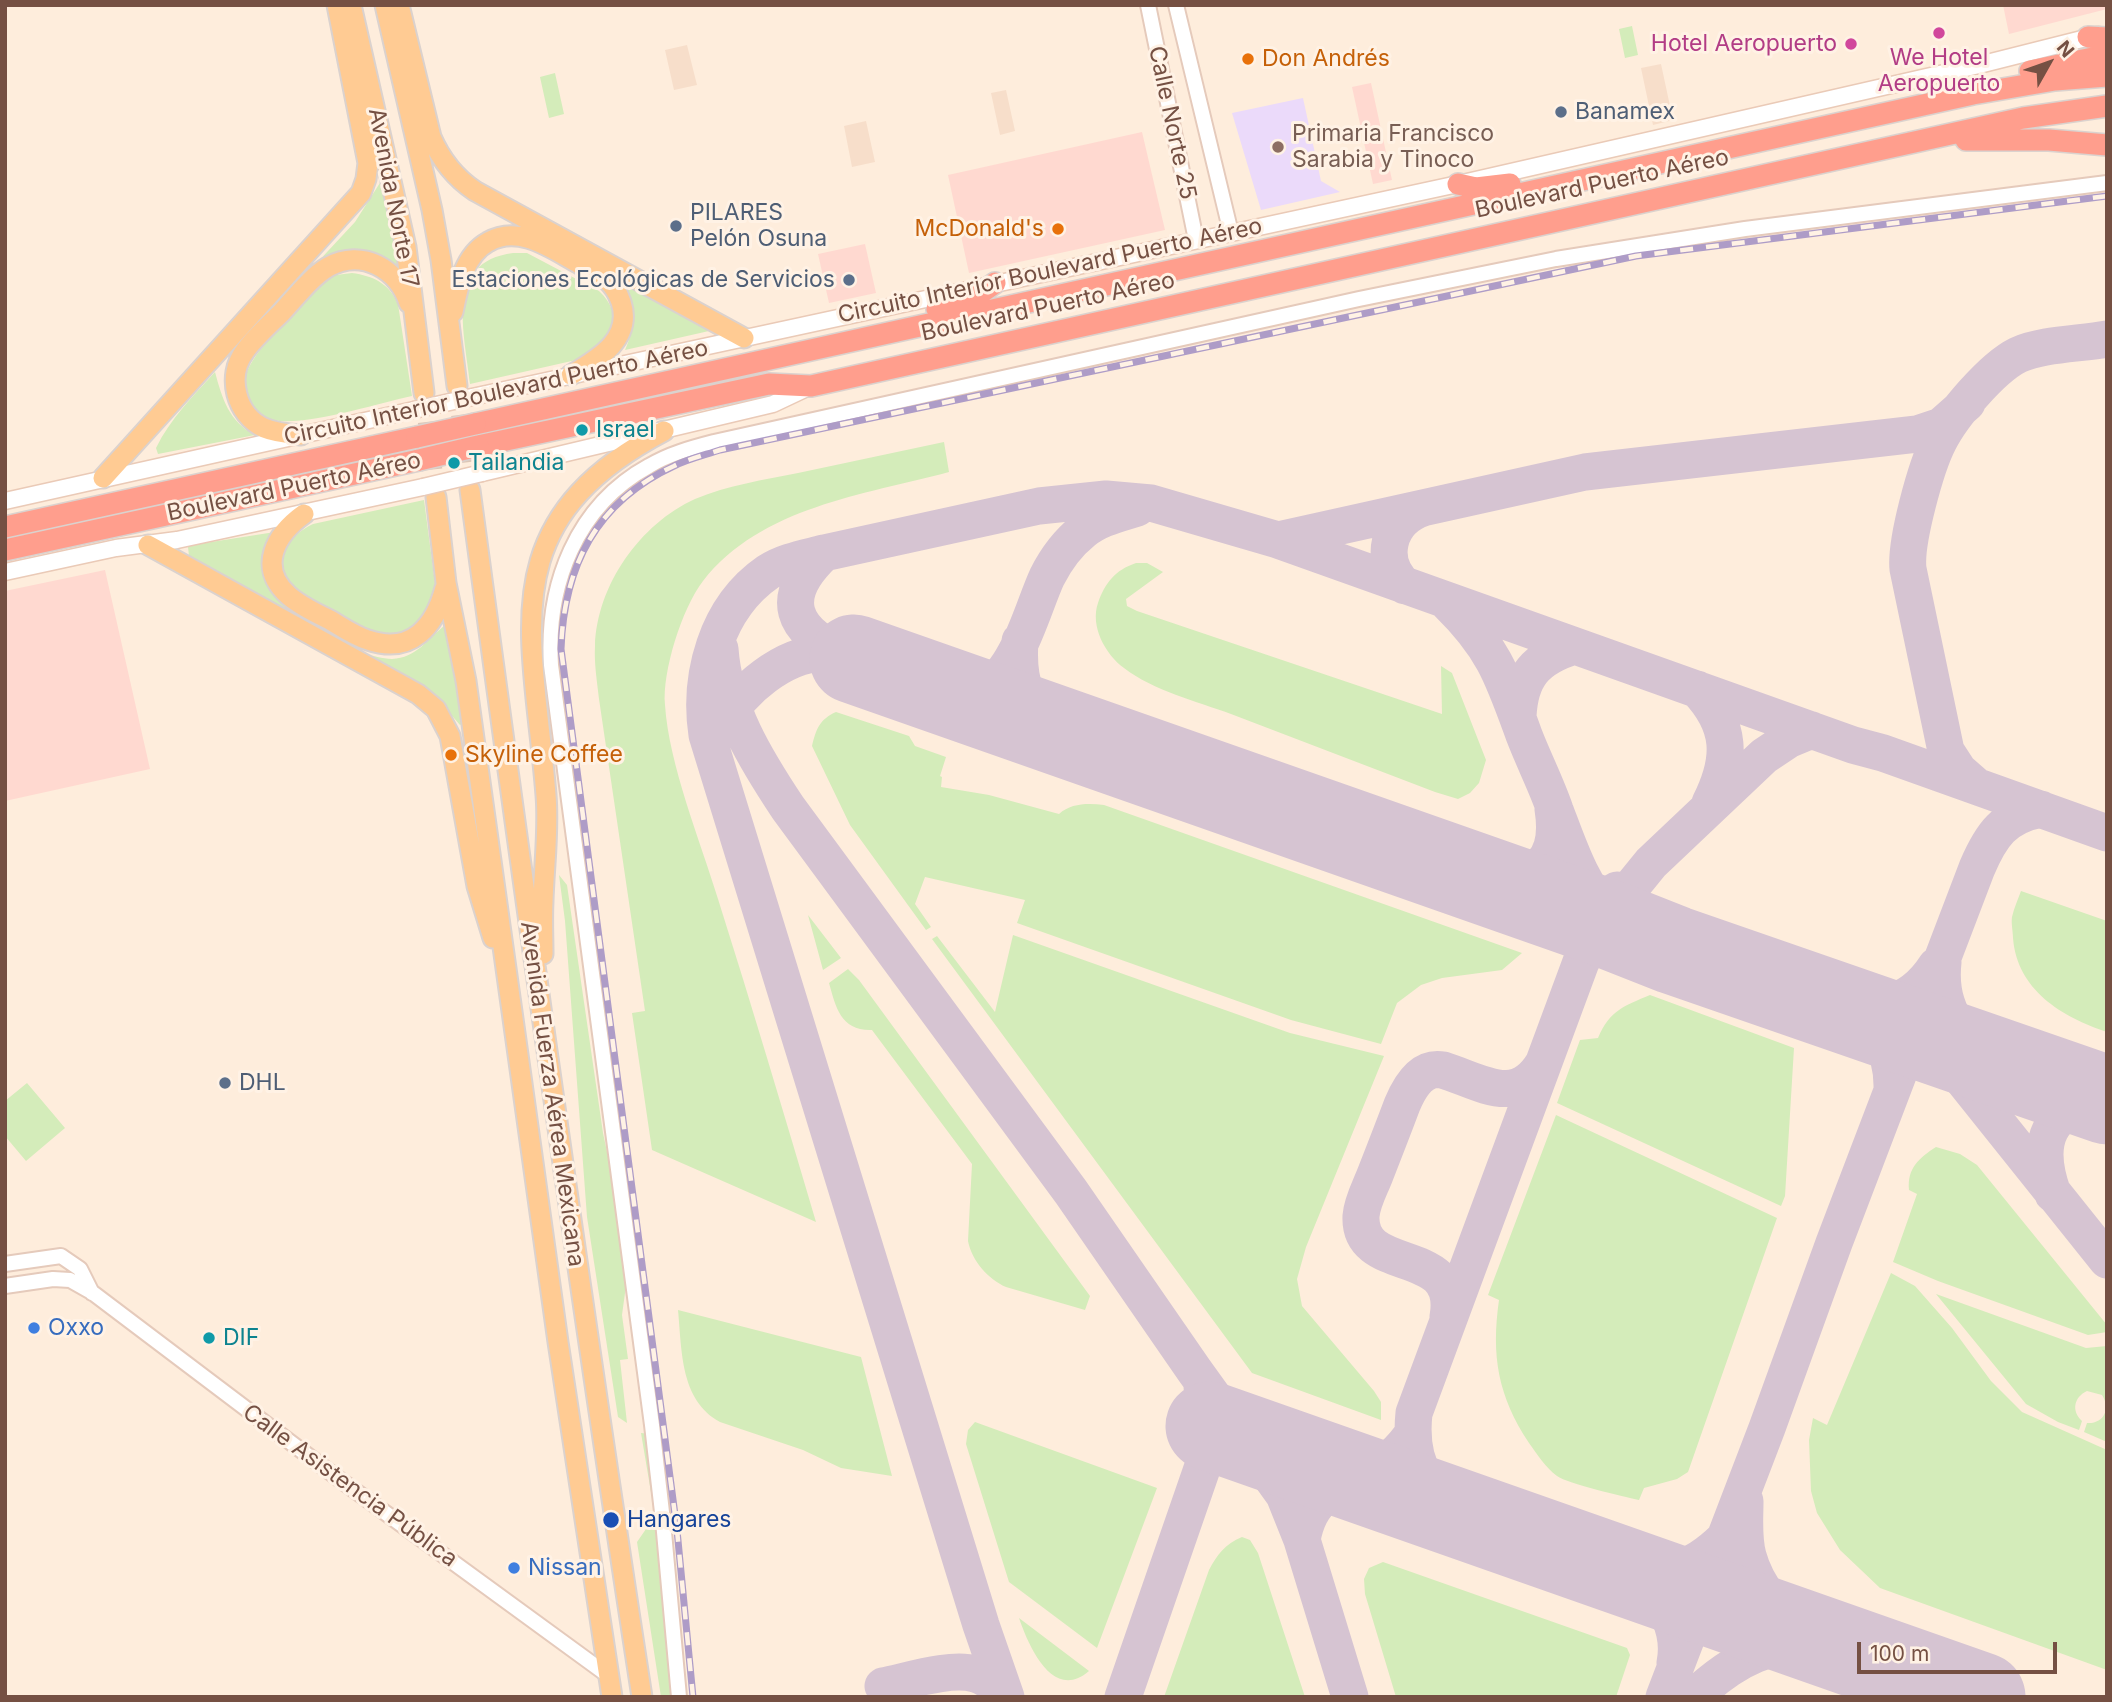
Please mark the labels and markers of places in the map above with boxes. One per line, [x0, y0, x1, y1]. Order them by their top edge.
marker: We Hotel Aeropuerto [1931, 25, 1947, 41]
place label: Hotel Aeropuerto [1651, 30, 1837, 58]
marker: Hotel Aeropuerto [1843, 36, 1859, 52]
place label: We Hotel Aeropuerto [1878, 44, 2000, 98]
place label: Don Andrés [1262, 45, 1390, 73]
marker: Don Andrés [1240, 51, 1256, 67]
place label: Banamex [1575, 98, 1675, 126]
marker: Banamex [1553, 104, 1569, 120]
place label: Primaria Francisco Sarabia y Tinoco [1292, 120, 1494, 174]
marker: Primaria Francisco Sarabia y Tinoco [1270, 139, 1286, 155]
place label: PILARES Pelón Osuna [690, 199, 827, 253]
place label: McDonald's [915, 215, 1044, 243]
marker: PILARES Pelón Osuna [668, 218, 684, 234]
marker: McDonald's [1050, 221, 1066, 237]
place label: Estaciones Ecológicas de Servicios [451, 266, 835, 294]
marker: Estaciones Ecológicas de Servicios [841, 272, 857, 288]
place label: Israel [596, 416, 655, 444]
marker: Israel [574, 422, 590, 438]
place label: Tailandia [468, 449, 564, 477]
marker: Tailandia [446, 455, 462, 471]
place label: Skyline Coffee [465, 741, 623, 769]
marker: Skyline Coffee [443, 747, 459, 763]
place label: DHL [239, 1069, 286, 1097]
marker: DHL [217, 1075, 233, 1091]
place label: Oxxo [48, 1314, 104, 1342]
marker: Oxxo [26, 1320, 42, 1336]
place label: DIF [223, 1324, 259, 1352]
marker: DIF [201, 1330, 217, 1346]
place label: Hangares [627, 1506, 731, 1534]
marker: Hangares [601, 1510, 621, 1530]
place label: Nissan [528, 1554, 602, 1582]
marker: Nissan [506, 1560, 522, 1576]

